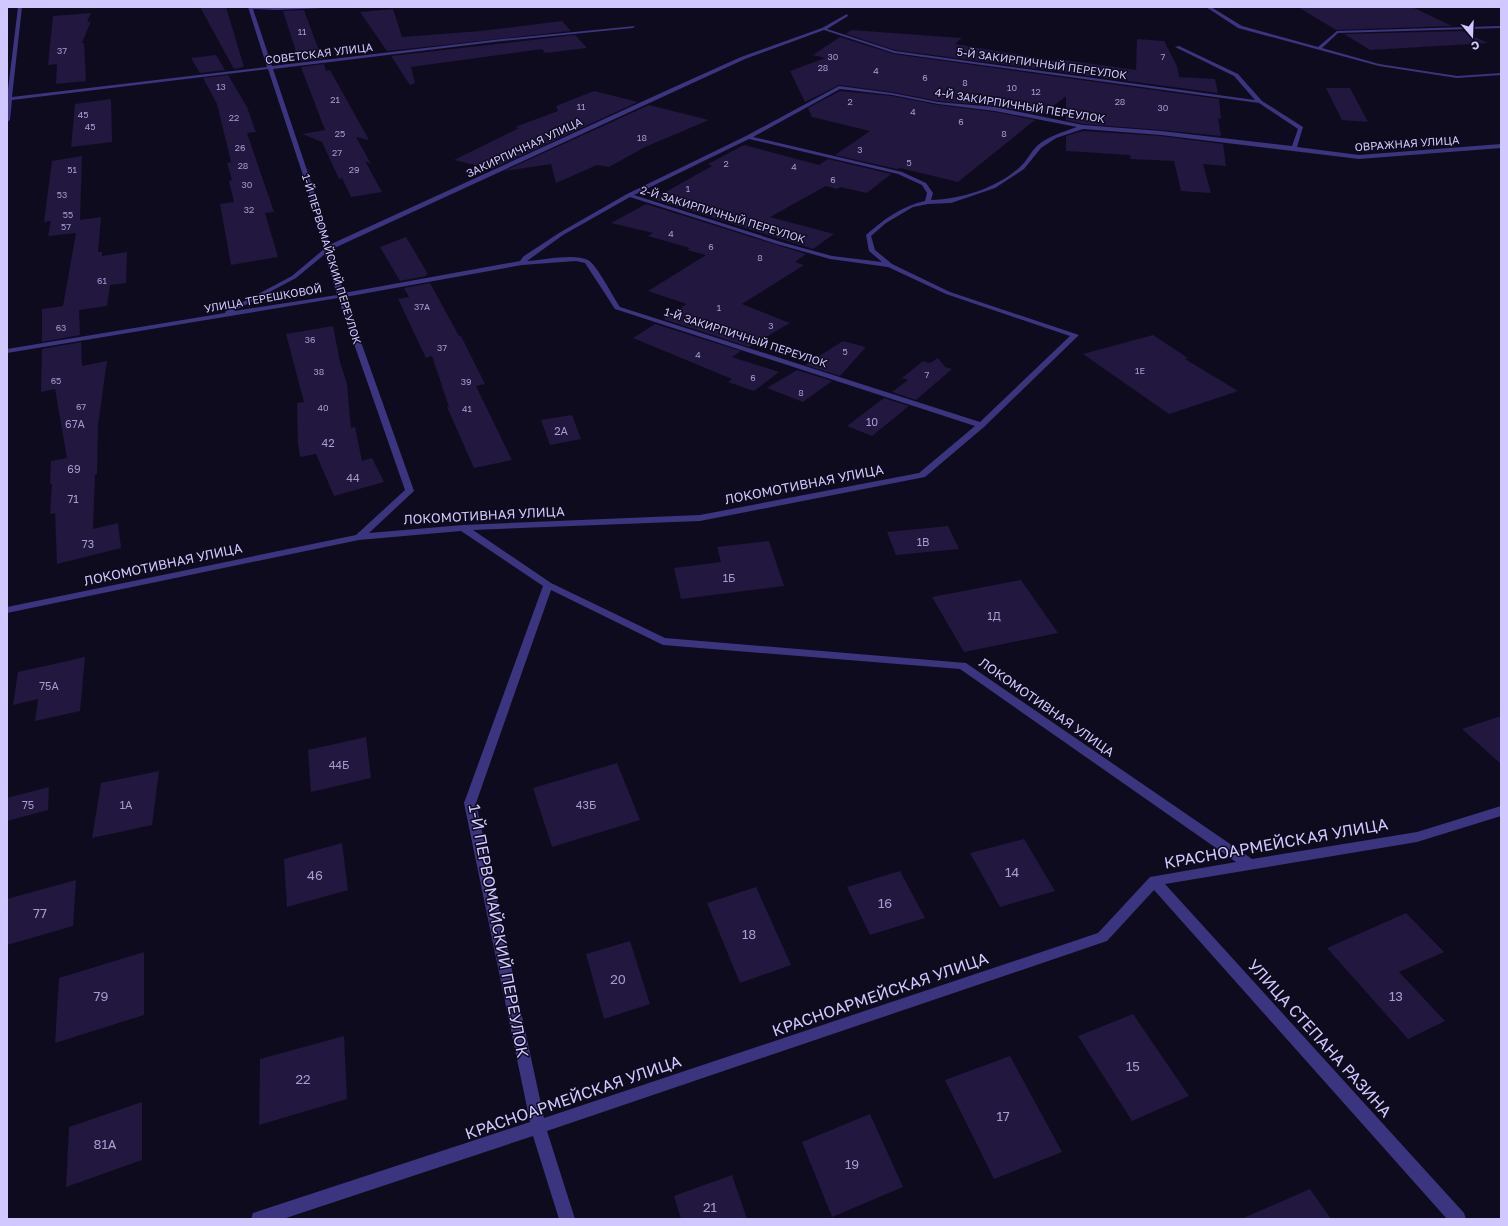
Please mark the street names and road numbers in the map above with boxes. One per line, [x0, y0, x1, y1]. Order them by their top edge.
street label: СОВЕТСКАЯ УЛИЦА [264, 40, 374, 66]
street label: 5-Й ЗАКИРПИЧНЫЙ ПЕРЕУЛОК [956, 45, 1128, 81]
street label: 4-Й ЗАКИРПИЧНЫЙ ПЕРЕУЛОК [934, 85, 1106, 125]
street label: ЗАКИРПИЧНАЯ УЛИЦА [464, 114, 585, 180]
street label: ОВРАЖНАЯ УЛИЦА [1354, 133, 1460, 153]
street label: 1-Й ПЕРВОМАЙСКИЙ ПЕРЕУЛОК [300, 172, 364, 346]
street label: 2-Й ЗАКИРПИЧНЫЙ ПЕРЕУЛОК [639, 183, 807, 245]
street label: УЛИЦА ТЕРЕШКОВОЙ [203, 281, 323, 315]
street label: 1-Й ЗАКИРПИЧНЫЙ ПЕРЕУЛОК [663, 304, 829, 370]
street label: ЛОКОМОТИВНАЯ УЛИЦА [723, 461, 885, 507]
street label: ЛОКОМОТИВНАЯ УЛИЦА [403, 503, 565, 527]
street label: ЛОКОМОТИВНАЯ УЛИЦА [82, 539, 244, 589]
street label: ЛОКОМОТИВНАЯ УЛИЦА [976, 654, 1118, 760]
street label: 1-Й ПЕРВОМАЙСКИЙ ПЕРЕУЛОК [465, 802, 533, 1060]
street label: КРАСНОАРМЕЙСКАЯ УЛИЦА [1162, 813, 1390, 873]
street label: КРАСНОАРМЕЙСКАЯ УЛИЦА [769, 947, 991, 1040]
street label: УЛИЦА СТЕПАНА РАЗИНА [1244, 955, 1396, 1121]
street label: КРАСНОАРМЕЙСКАЯ УЛИЦА [462, 1050, 684, 1143]

